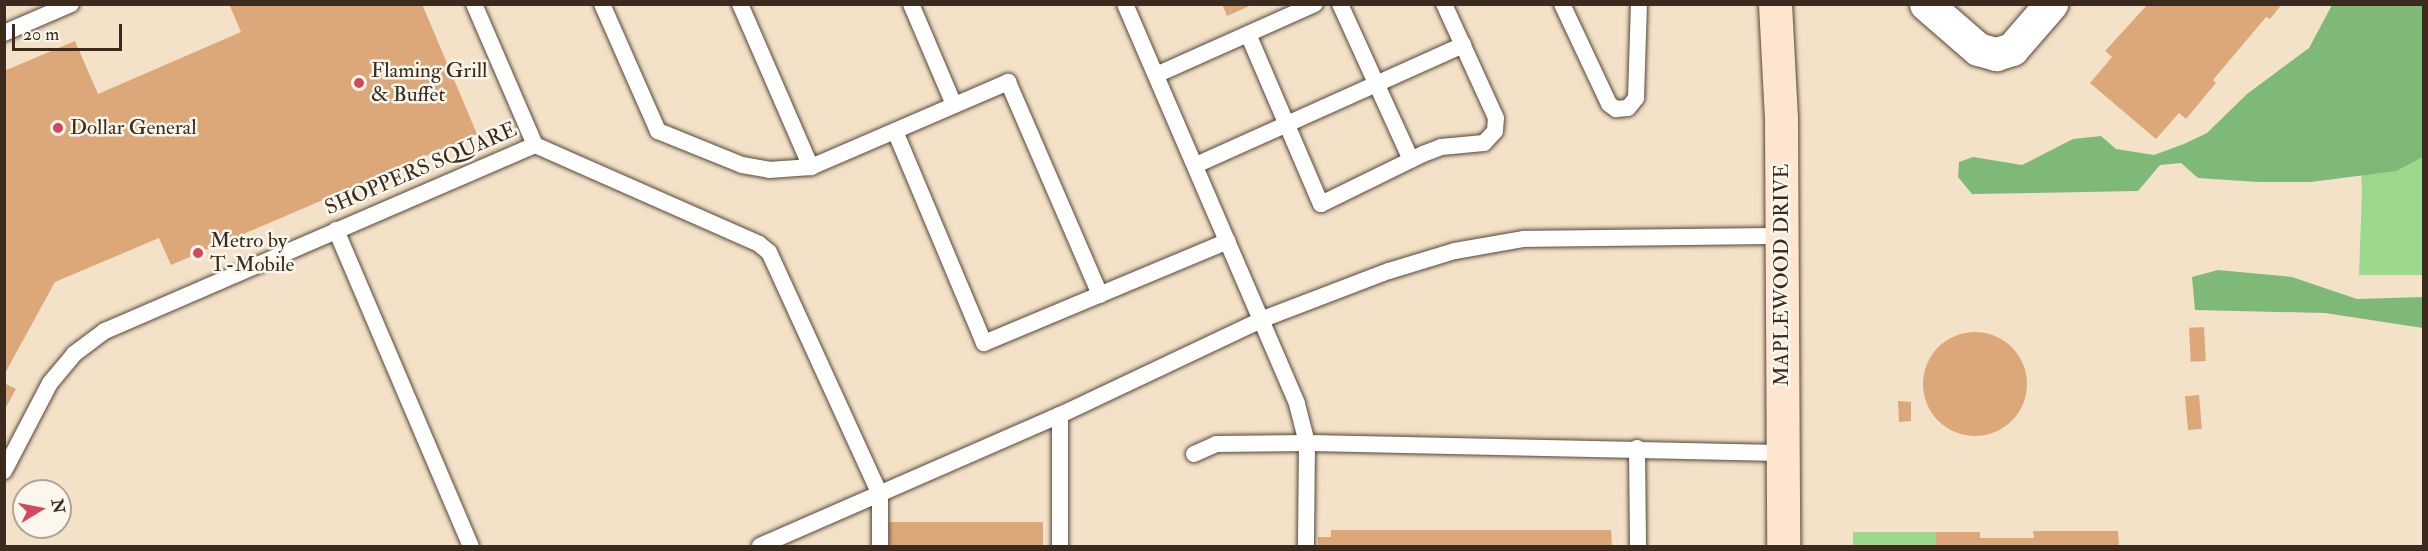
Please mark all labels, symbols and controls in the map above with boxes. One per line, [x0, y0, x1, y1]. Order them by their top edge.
scale bar [15, 12, 124, 50]
text: 20 m [23, 23, 59, 46]
place label: Flaming Grill & Buffet [371, 58, 487, 108]
marker: Flaming Grill & Buffet [352, 76, 366, 90]
place label: Dollar General [70, 115, 197, 141]
street label: SHOPPERS SQUARE [321, 117, 521, 221]
marker: Dollar General [51, 121, 65, 135]
street label: MAPLEWOOD DRIVE [1769, 164, 1795, 386]
place label: Metro by T-Mobile [210, 228, 294, 278]
marker: Metro by T-Mobile [191, 246, 205, 260]
north arrow [12, 479, 72, 539]
text: N [47, 497, 69, 515]

